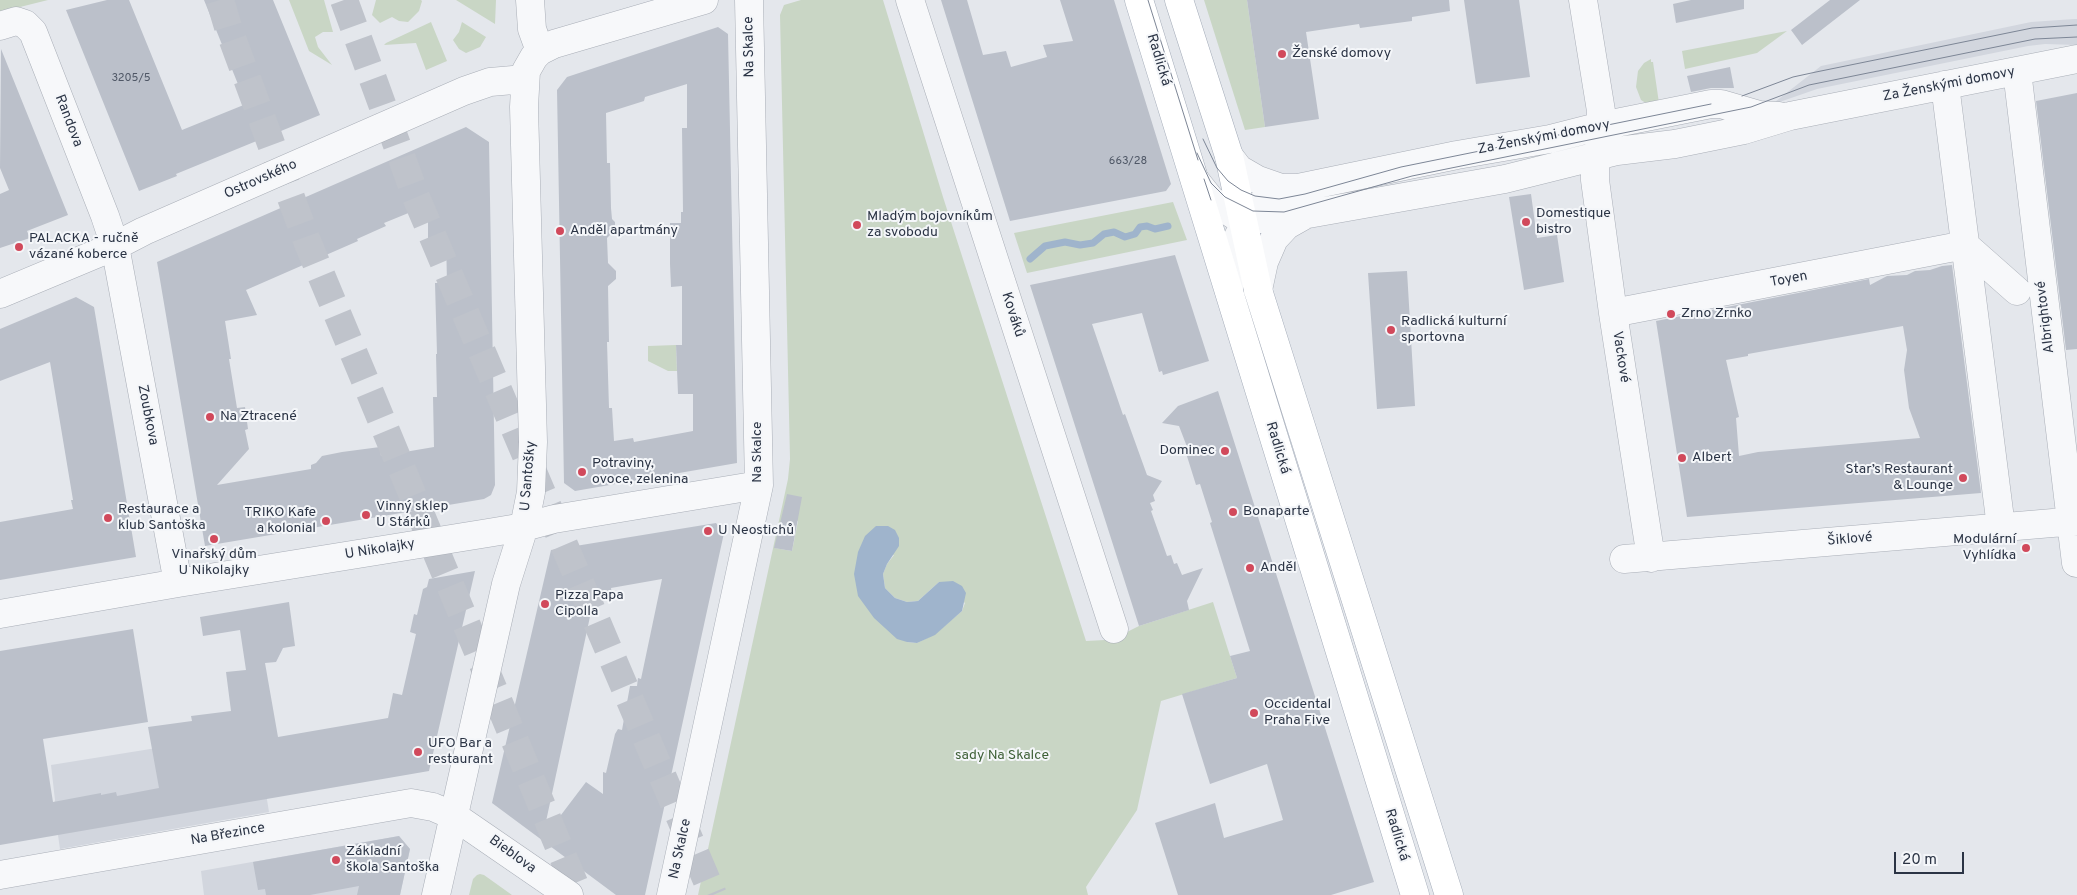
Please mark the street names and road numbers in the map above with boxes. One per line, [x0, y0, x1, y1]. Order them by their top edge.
street label: Na Skalce [741, 16, 759, 78]
street label: Radlická [1142, 32, 1174, 88]
street label: Za Ženskými domovy [1881, 64, 2017, 106]
street label: Randova [50, 92, 86, 150]
street label: Za Ženskými domovy [1476, 117, 1612, 159]
street label: Ostrovského [222, 157, 300, 203]
street label: Toyen [1769, 268, 1809, 292]
street label: Albrightové [2033, 280, 2059, 354]
street label: Kováků [997, 290, 1027, 340]
street label: Vackové [1608, 330, 1632, 384]
street label: Zoubkova [133, 383, 161, 447]
street label: Radlická [1261, 420, 1293, 476]
street label: Na Skalce [750, 421, 766, 483]
street label: U Santošky [518, 440, 540, 512]
street label: Šiklové [1827, 530, 1873, 550]
street label: U Nikolajky [344, 536, 416, 564]
street label: Radlická [1380, 807, 1412, 863]
street label: Na Skalce [666, 817, 696, 881]
street label: Na Březince [190, 820, 266, 850]
street label: Bieblova [485, 832, 539, 878]

